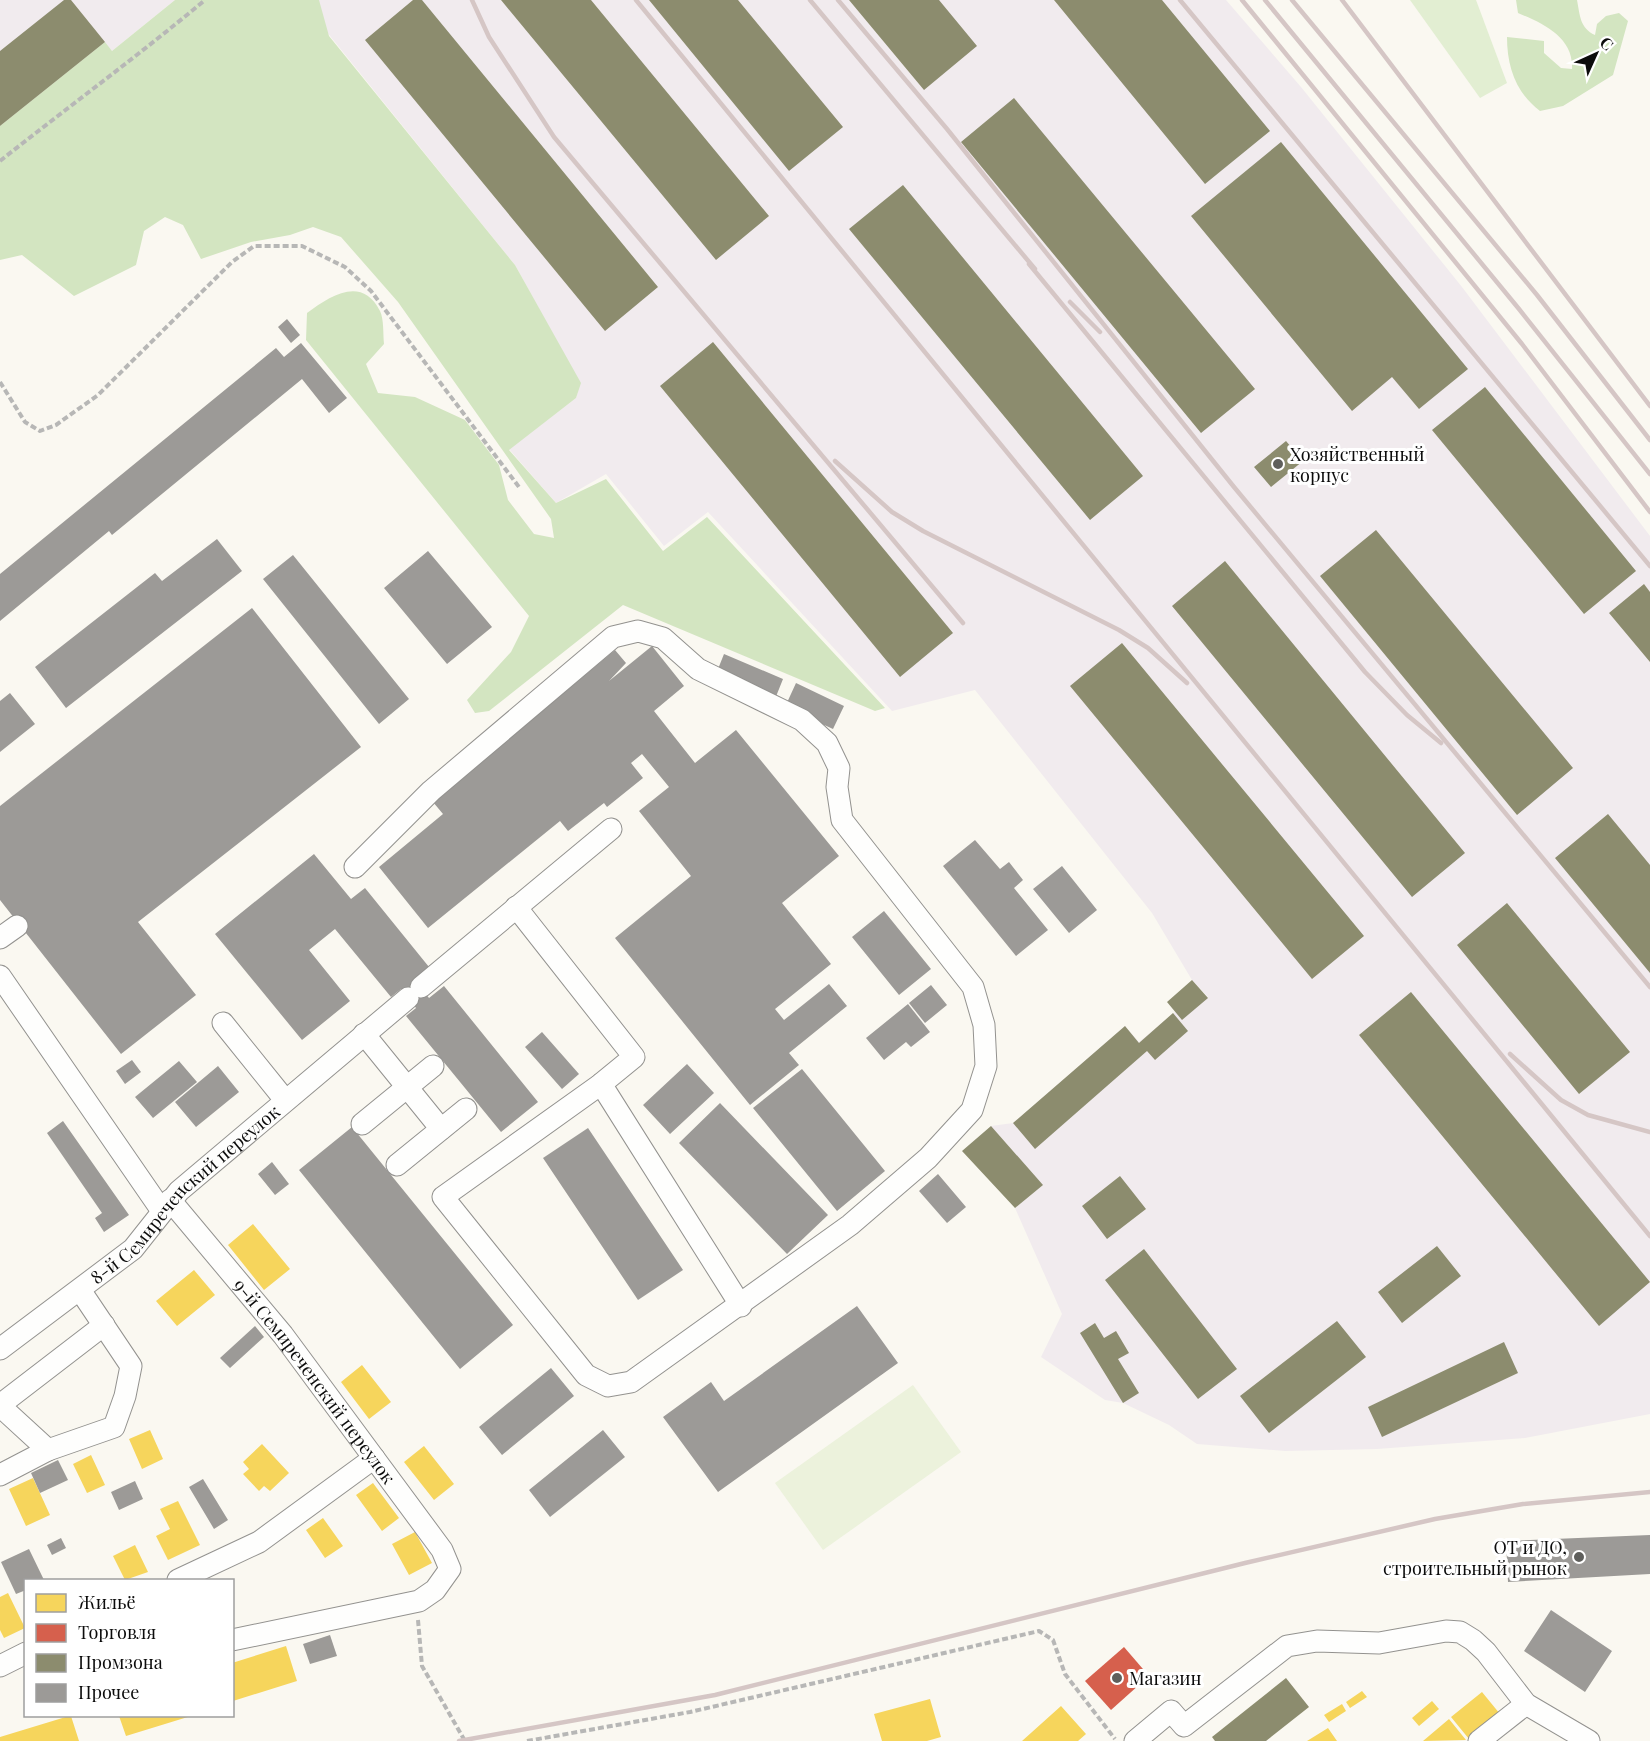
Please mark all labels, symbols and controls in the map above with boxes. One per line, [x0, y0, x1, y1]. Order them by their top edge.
north arrow [1566, 24, 1626, 84]
text: С [1596, 32, 1618, 54]
place label: Хозяйственный корпус [1290, 442, 1424, 487]
marker: Хозяйственный корпус [1271, 457, 1285, 471]
street label: 8-й Семиреченский переулок [85, 1099, 285, 1289]
street label: 9-й Семиреченский переулок [229, 1273, 401, 1489]
place label: ОТ и ДО, строительный рынок [1383, 1535, 1567, 1580]
marker: ОТ и ДО, строительный рынок [1572, 1550, 1586, 1564]
legend [24, 1579, 234, 1717]
text: Жильё [78, 1590, 136, 1614]
text: Торговля [78, 1620, 156, 1644]
text: Промзона [78, 1650, 163, 1674]
place label: Магазин [1129, 1666, 1202, 1690]
marker: Магазин [1110, 1671, 1124, 1685]
text: Прочее [78, 1680, 139, 1704]

